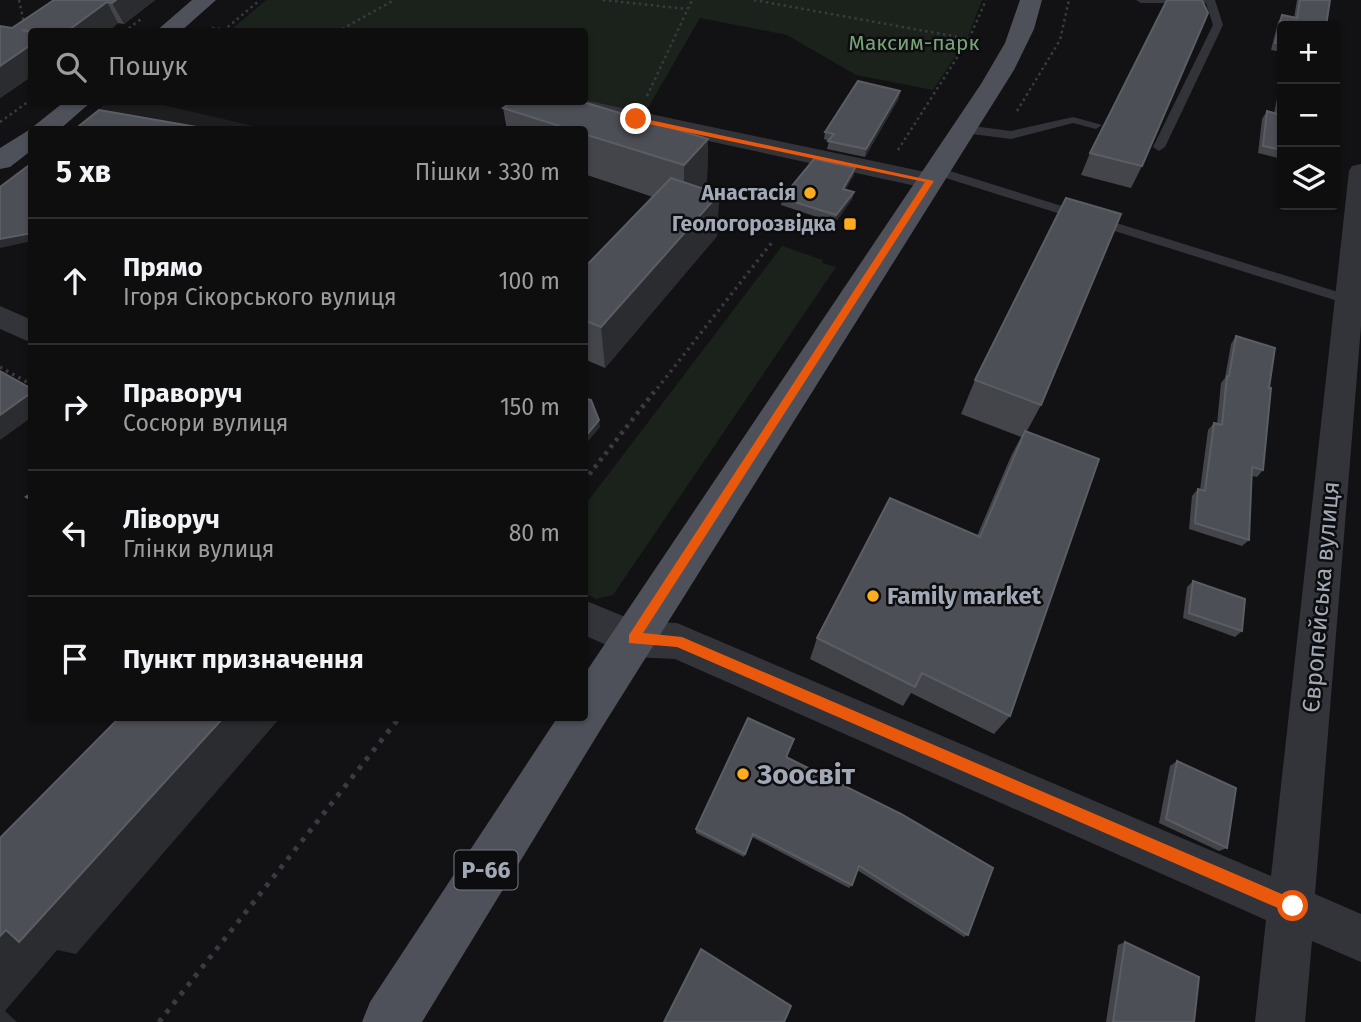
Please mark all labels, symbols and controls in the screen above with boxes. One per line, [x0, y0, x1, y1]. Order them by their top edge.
map controls [1277, 21, 1340, 210]
button: + [1277, 21, 1340, 84]
search box [28, 28, 588, 105]
park label: Максим-парк [849, 30, 980, 56]
icon: search [52, 48, 90, 86]
text: Пошук [108, 51, 188, 82]
button: − [1277, 84, 1340, 147]
route end [620, 103, 651, 134]
button: layers [1277, 147, 1340, 210]
text: 5 хв [56, 154, 111, 190]
text: Пішки · 330 m [415, 158, 560, 186]
place label: Анастасія [700, 180, 796, 206]
marker: Анастасія [802, 185, 818, 201]
place label: Геологорозвідка [672, 211, 836, 237]
marker: Геологорозвідка [842, 216, 858, 232]
text: Прямо [123, 252, 203, 283]
icon: ahead [56, 262, 94, 300]
text: 100 m [499, 267, 560, 295]
text: Ігоря Сікорського вулиця [123, 283, 397, 311]
text: Праворуч [123, 378, 242, 409]
icon: right [56, 388, 94, 426]
text: 150 m [500, 393, 560, 421]
text: Сосюри вулиця [123, 409, 288, 437]
street label: Європейська вулиця [1297, 480, 1345, 714]
text: Ліворуч [123, 504, 220, 535]
icon: left [56, 514, 94, 552]
text: 80 m [509, 519, 560, 547]
text: Глінки вулиця [123, 535, 274, 563]
place label: Family market [887, 582, 1042, 610]
marker: Family market [865, 588, 881, 604]
icon: arrive [56, 640, 94, 678]
text: Пункт призначення [123, 644, 364, 675]
place label: Зоосвіт [756, 758, 856, 791]
marker: Зоосвіт [735, 766, 751, 782]
road number: Р-66 [454, 850, 518, 890]
route start [1277, 890, 1308, 921]

